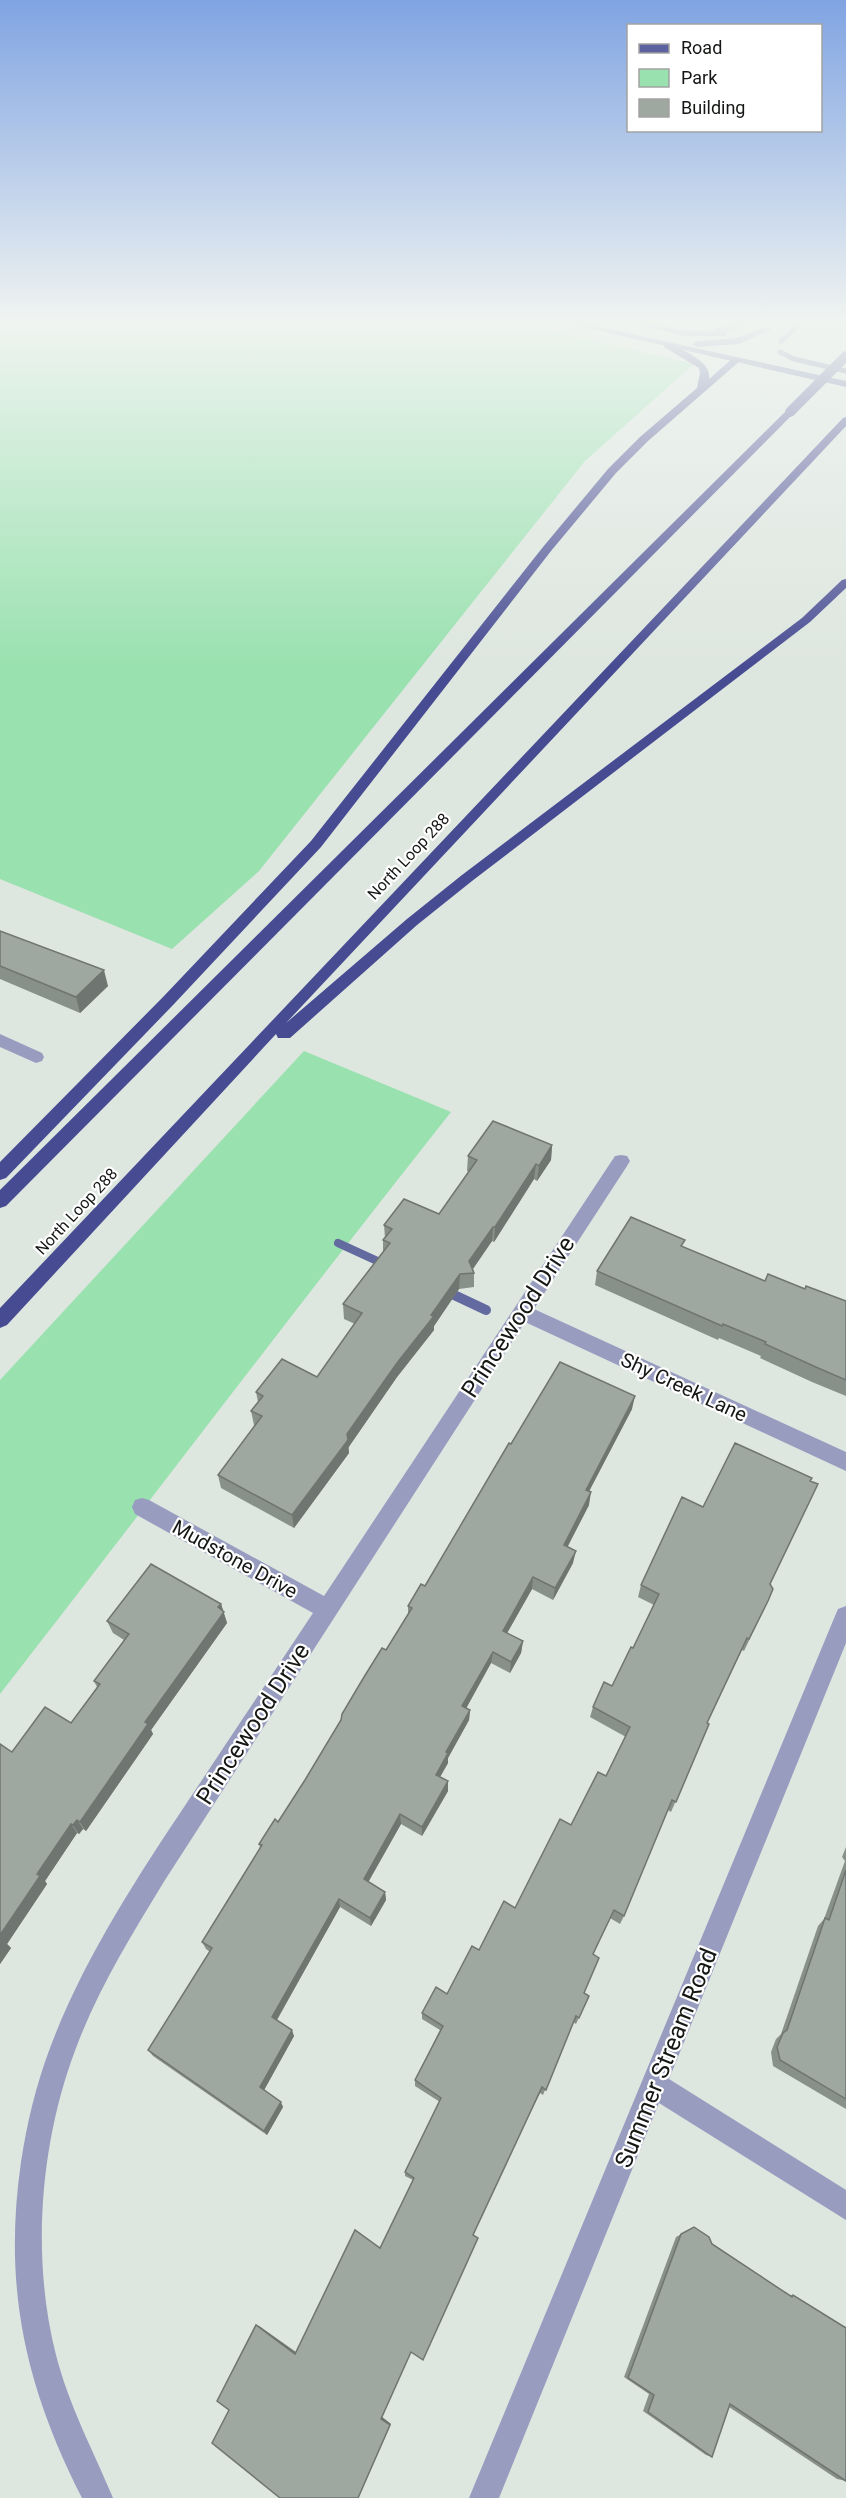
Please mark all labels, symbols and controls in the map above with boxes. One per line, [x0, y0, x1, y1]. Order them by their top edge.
legend [627, 24, 822, 132]
text: Road [681, 37, 722, 58]
text: Park [681, 67, 718, 88]
text: Building [681, 97, 745, 118]
street label: North Loop 288 [364, 809, 453, 903]
street label: North Loop 288 [32, 1164, 121, 1258]
street label: Princewood Drive [455, 1231, 581, 1403]
street label: Shy Creek Lane [617, 1347, 751, 1427]
street label: Mudstone Drive [168, 1515, 302, 1603]
street label: Princewood Drive [190, 1638, 316, 1810]
street label: Summer Stream Road [609, 1944, 723, 2172]

